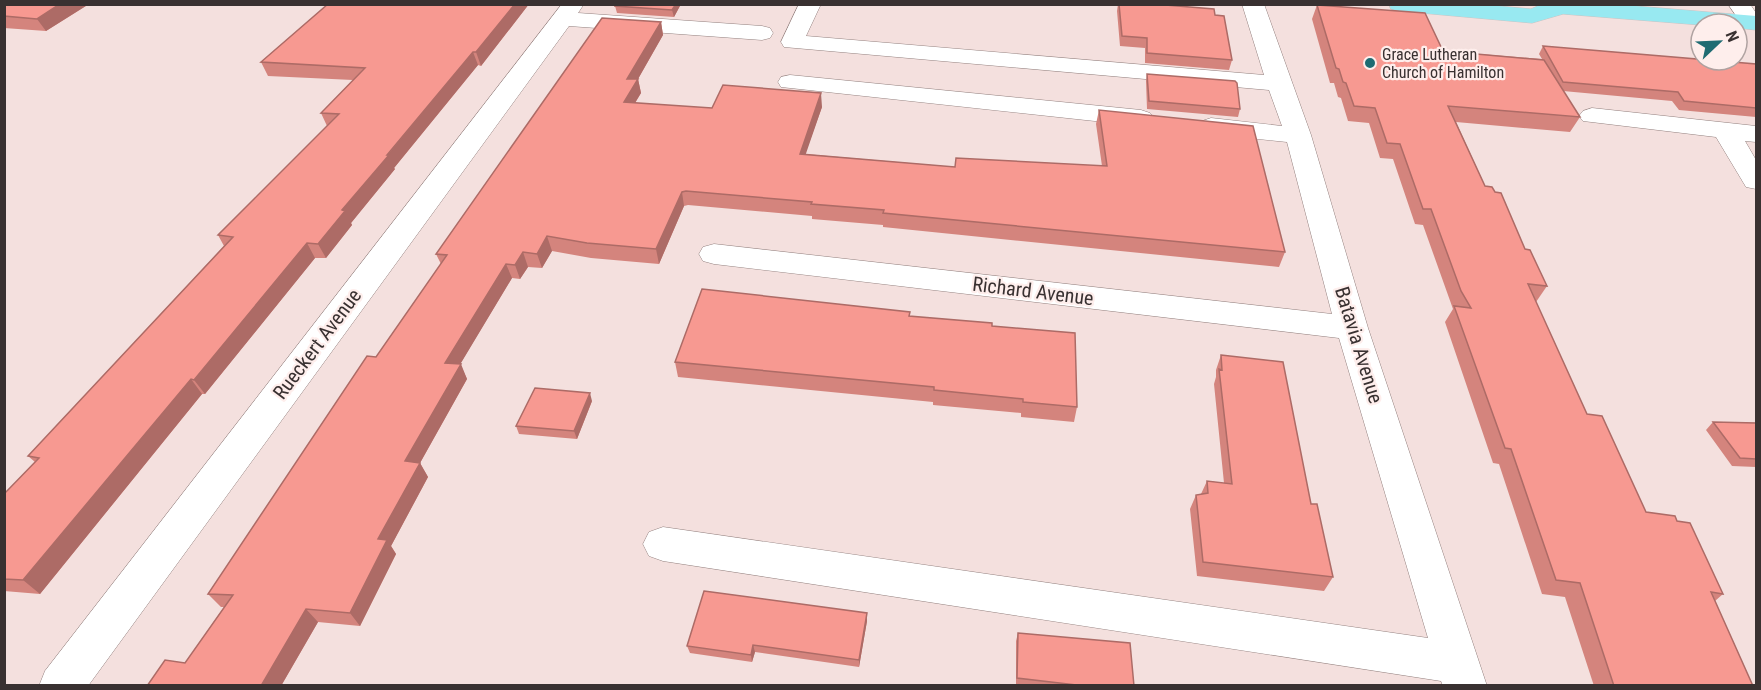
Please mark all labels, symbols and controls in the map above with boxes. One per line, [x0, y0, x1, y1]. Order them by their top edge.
north arrow [1689, 12, 1749, 72]
text: N [1722, 28, 1743, 45]
place label: Grace Lutheran Church of Hamilton [1382, 45, 1504, 82]
marker: Grace Lutheran Church of Hamilton [1363, 56, 1377, 70]
street label: Richard Avenue [971, 272, 1095, 310]
street label: Rueckert Avenue [268, 284, 366, 404]
street label: Batavia Avenue [1330, 284, 1388, 406]

